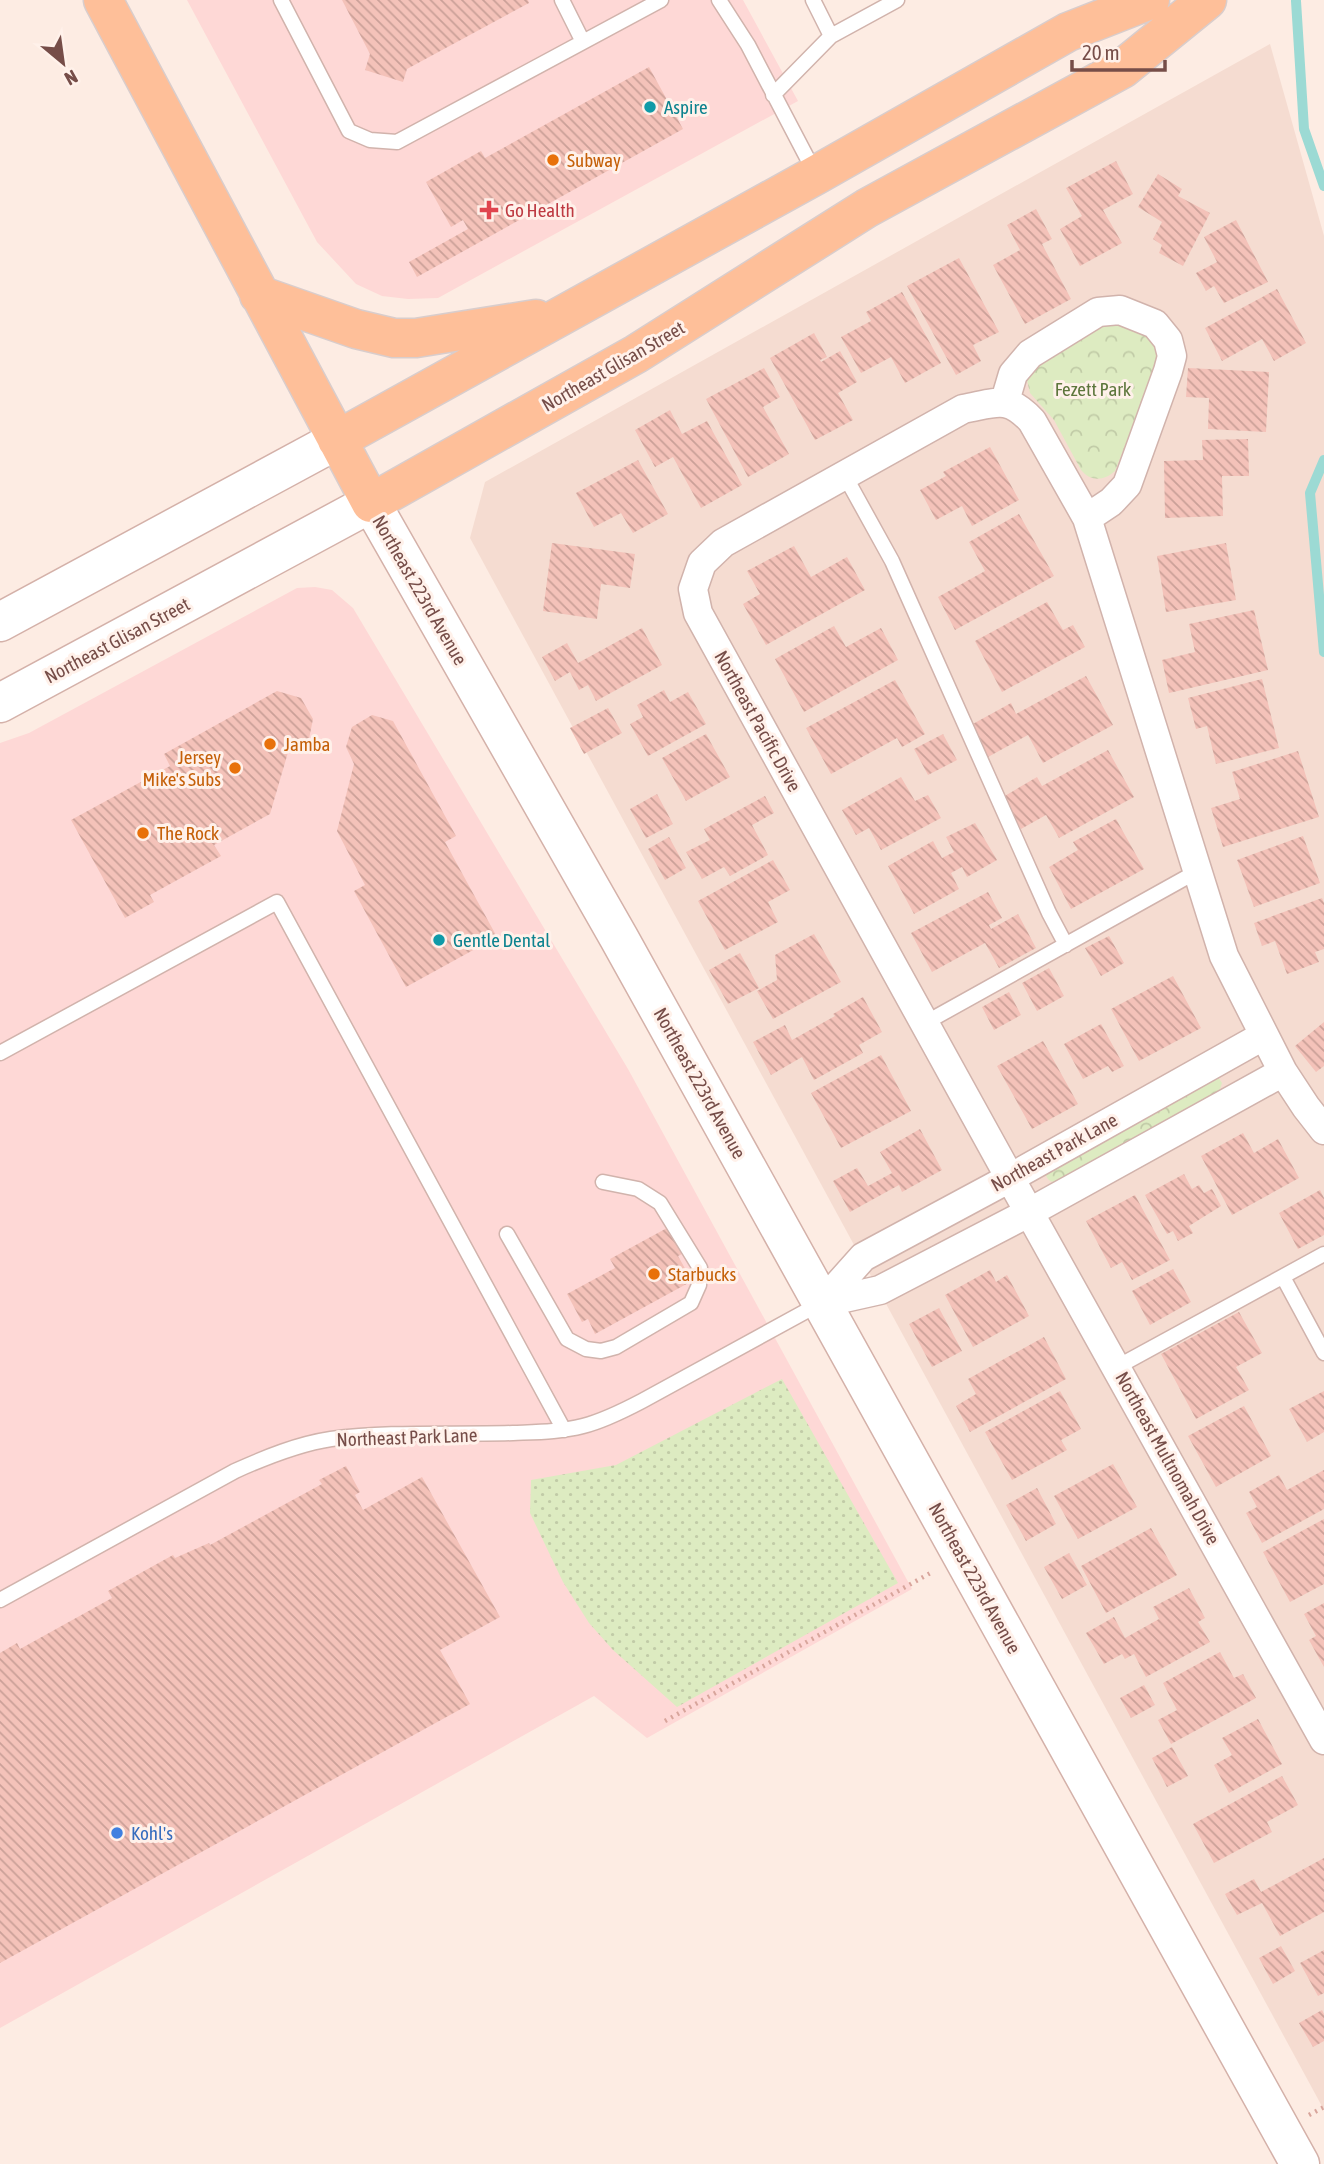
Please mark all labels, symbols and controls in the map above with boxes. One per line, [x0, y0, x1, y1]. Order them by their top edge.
north arrow [28, 28, 98, 98]
scale bar [1072, 28, 1165, 72]
text: 20 m [1082, 40, 1120, 64]
text: N [61, 66, 81, 90]
place label: Aspire [664, 96, 708, 118]
marker: Aspire [642, 99, 658, 115]
place label: Subway [567, 149, 621, 171]
marker: Subway [545, 152, 561, 168]
place label: Go Health [505, 199, 575, 221]
marker: Go Health [479, 200, 499, 220]
street label: Northeast Glisan Street [538, 316, 688, 416]
park label: Fezett Park [1055, 378, 1132, 400]
street label: Northeast 223rd Avenue [368, 511, 472, 669]
street label: Northeast Glisan Street [41, 592, 193, 688]
street label: Northeast Pacific Drive [710, 647, 806, 795]
place label: Jamba [284, 733, 330, 755]
marker: Jamba [262, 736, 278, 752]
place label: Jersey Mike's Subs [143, 746, 221, 790]
marker: Jersey Mike's Subs [227, 760, 243, 776]
place label: The Rock [157, 822, 220, 844]
marker: The Rock [135, 825, 151, 841]
place label: Gentle Dental [453, 929, 550, 951]
marker: Gentle Dental [431, 932, 447, 948]
street label: Northeast 223rd Avenue [649, 1004, 751, 1162]
street label: Northeast Park Lane [987, 1108, 1121, 1196]
place label: Starbucks [668, 1263, 736, 1285]
marker: Starbucks [646, 1266, 662, 1282]
street label: Northeast Multnomah Drive [1111, 1368, 1225, 1548]
street label: Northeast Park Lane [336, 1424, 478, 1450]
street label: Northeast 223rd Avenue [924, 1499, 1026, 1657]
place label: Kohl's [131, 1822, 173, 1844]
marker: Kohl's [109, 1825, 125, 1841]

